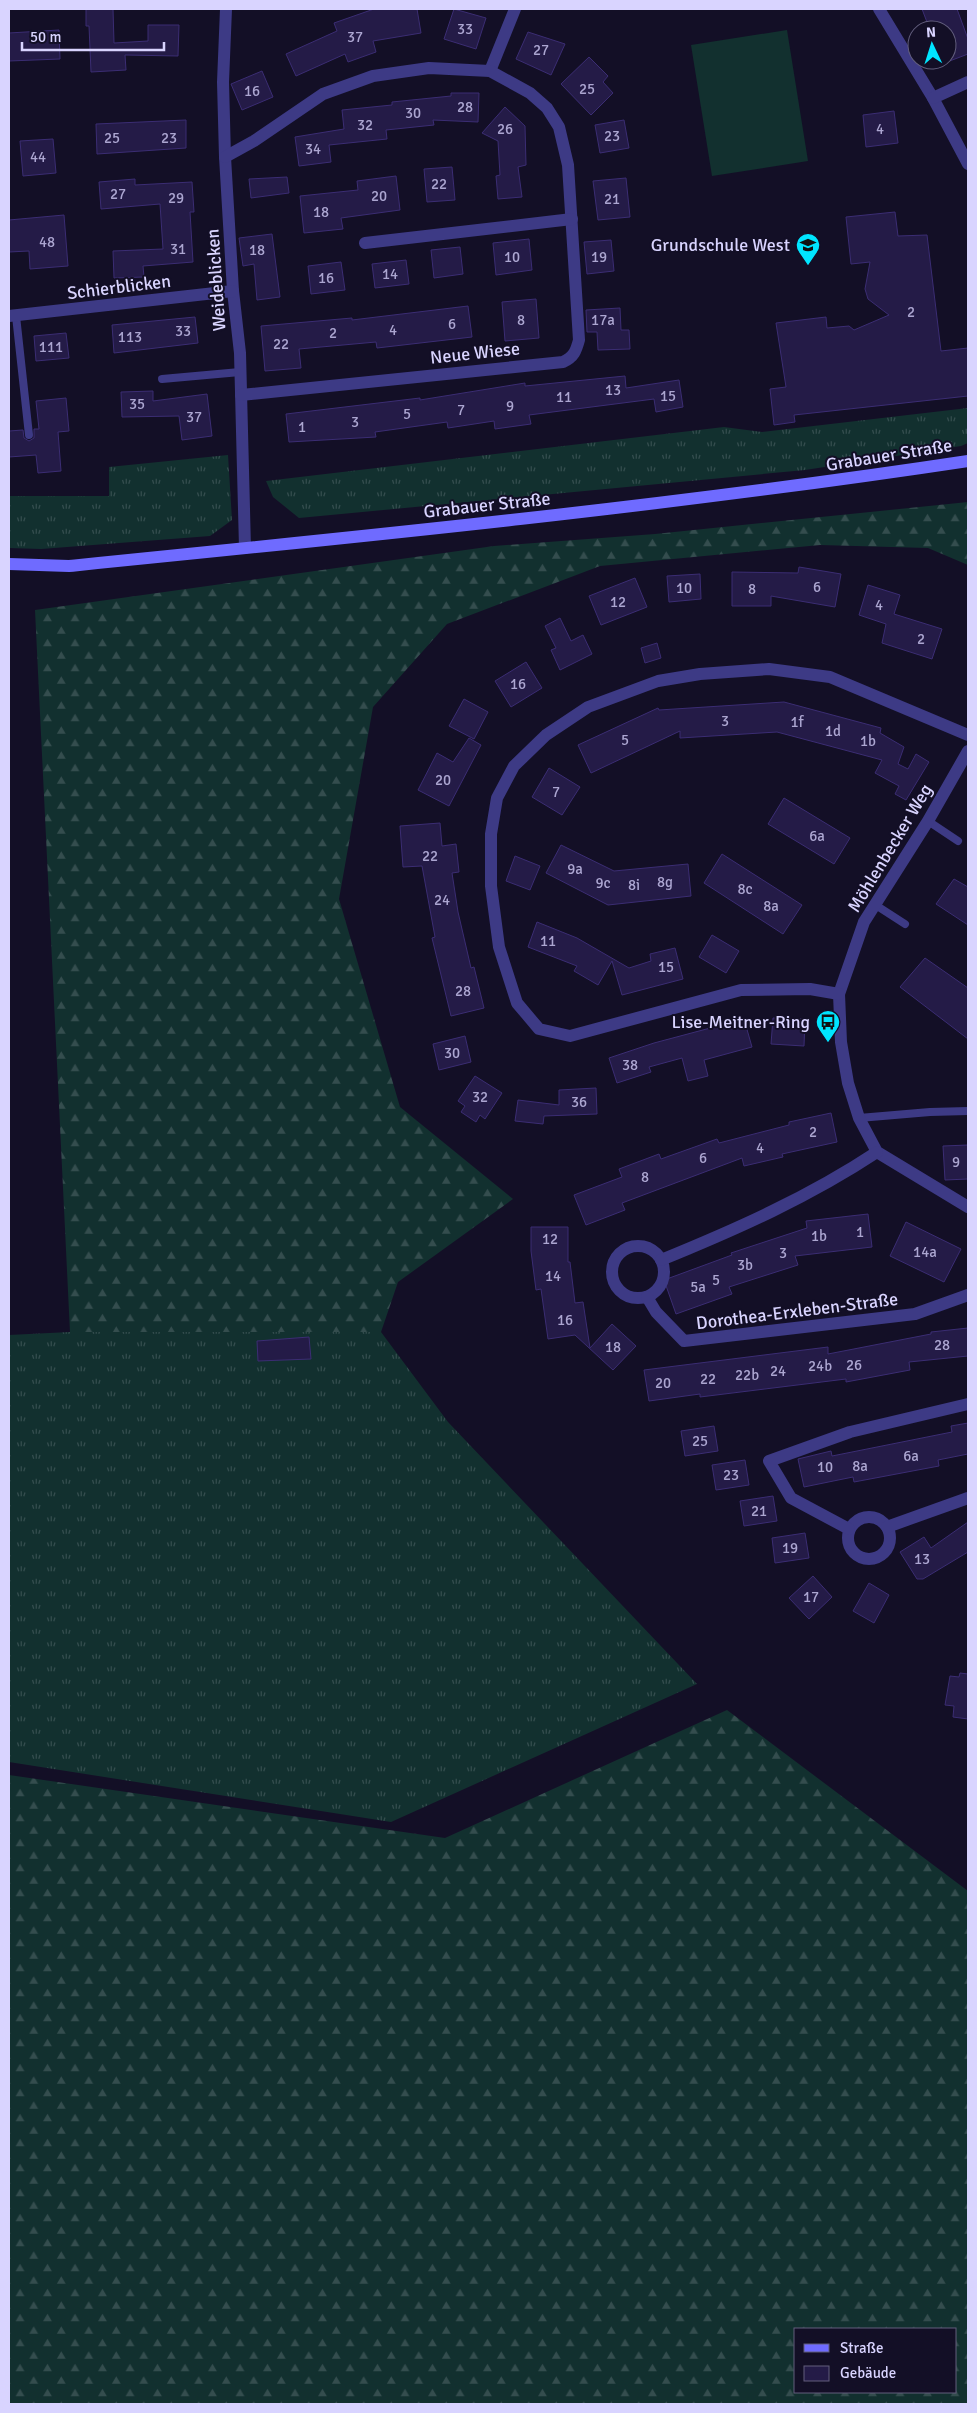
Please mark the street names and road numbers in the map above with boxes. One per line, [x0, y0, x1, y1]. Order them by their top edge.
street label: Weideblicken [201, 228, 231, 332]
street label: Schierblicken [66, 270, 172, 304]
street label: Neue Wiese [429, 337, 521, 369]
street label: Grabauer Straße [824, 434, 954, 476]
street label: Grabauer Straße [422, 487, 552, 523]
street label: Möhlenbecker Weg [843, 780, 937, 916]
street label: Dorothea-Erxleben-Straße [695, 1288, 899, 1334]

